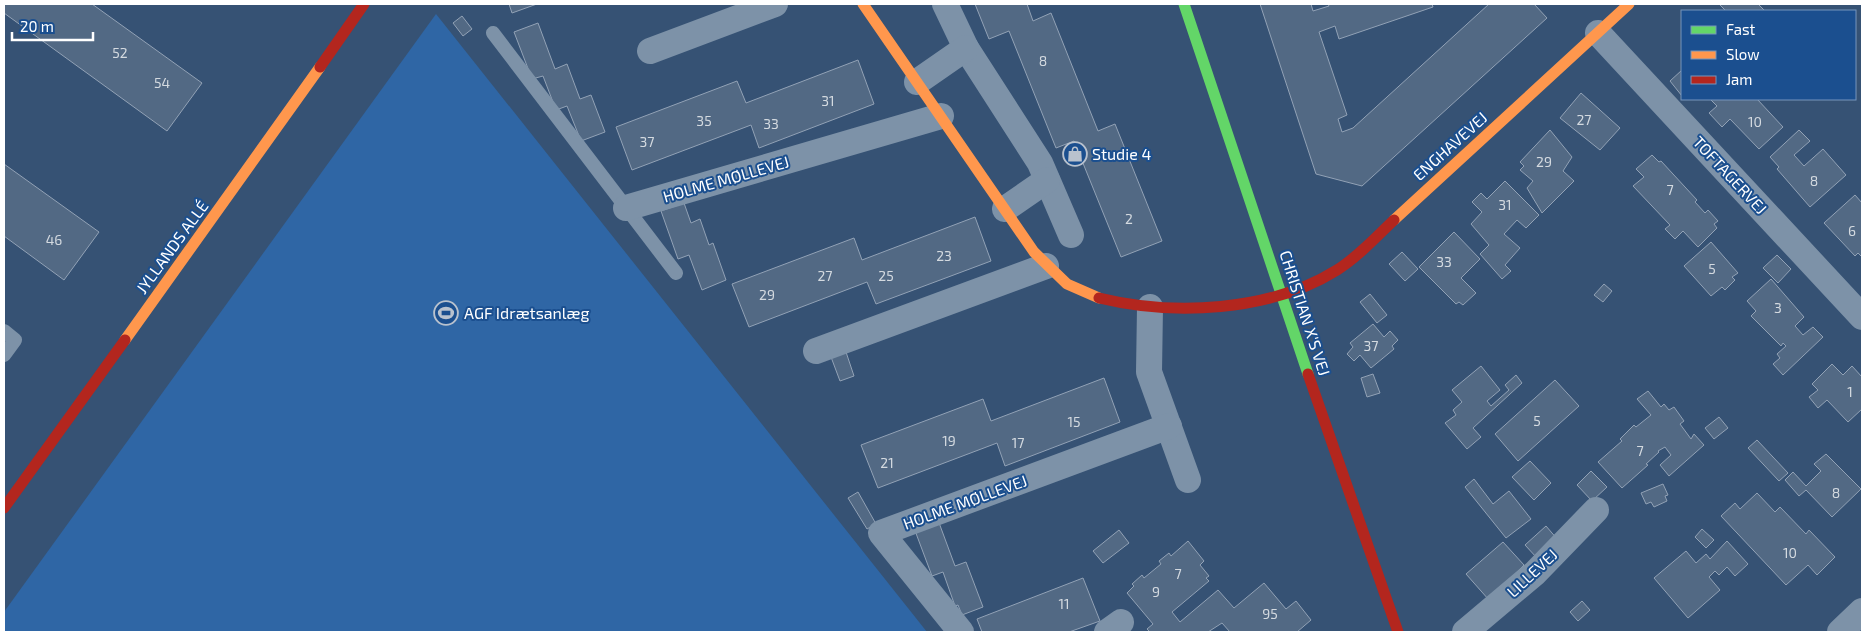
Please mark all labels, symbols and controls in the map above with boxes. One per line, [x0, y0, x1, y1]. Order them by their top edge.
scale bar [12, 10, 94, 42]
legend [1681, 10, 1856, 100]
text: 20 m [20, 17, 54, 35]
text: Fast [1726, 20, 1756, 38]
house number: 52 [112, 44, 128, 61]
text: Slow [1726, 45, 1760, 63]
house number: 8 [1039, 52, 1047, 69]
text: Jam [1726, 70, 1752, 88]
house number: 54 [154, 74, 170, 91]
house number: 31 [821, 92, 835, 109]
street label: ENGHAVEVEJ [1409, 107, 1491, 184]
house number: 27 [1576, 111, 1592, 128]
house number: 35 [696, 112, 712, 129]
house number: 10 [1748, 113, 1762, 130]
house number: 33 [763, 115, 779, 132]
street label: TOFTAGERVEJ [1689, 132, 1771, 218]
house number: 37 [640, 133, 654, 150]
shop icon: Studie 4 [1062, 141, 1088, 167]
place label: Studie 4 [1092, 144, 1151, 163]
street label: HOLME MØLLEVEJ [661, 151, 791, 206]
house number: 29 [1536, 153, 1552, 170]
house number: 8 [1810, 172, 1818, 189]
house number: 7 [1666, 181, 1674, 198]
street label: JYLLANDS ALLÉ [131, 196, 212, 297]
house number: 31 [1498, 196, 1512, 213]
house number: 2 [1125, 210, 1133, 227]
house number: 6 [1848, 222, 1856, 239]
house number: 46 [46, 231, 62, 248]
house number: 23 [936, 247, 952, 264]
street label: CHRISTIAN X'S VEJ [1276, 248, 1335, 378]
house number: 33 [1436, 253, 1452, 270]
house number: 5 [1708, 260, 1716, 277]
house number: 27 [817, 267, 833, 284]
house number: 25 [878, 267, 894, 284]
house number: 29 [759, 286, 775, 303]
house number: 3 [1774, 299, 1782, 316]
sports icon: AGF Idrætsanlæg [433, 300, 459, 326]
place label: AGF Idrætsanlæg [464, 303, 590, 322]
house number: 37 [1364, 337, 1378, 354]
house number: 1 [1847, 383, 1853, 400]
house number: 5 [1533, 412, 1541, 429]
house number: 15 [1067, 413, 1081, 430]
house number: 19 [942, 432, 956, 449]
house number: 17 [1012, 434, 1024, 451]
house number: 7 [1636, 442, 1644, 459]
house number: 21 [880, 454, 894, 471]
street label: HOLME MØLLEVEJ [900, 470, 1029, 533]
house number: 8 [1832, 484, 1840, 501]
house number: 10 [1783, 544, 1797, 561]
street label: LILLEVEJ [1503, 545, 1561, 601]
house number: 7 [1174, 565, 1182, 582]
house number: 9 [1152, 583, 1160, 600]
house number: 11 [1058, 595, 1070, 612]
house number: 95 [1262, 605, 1278, 622]

